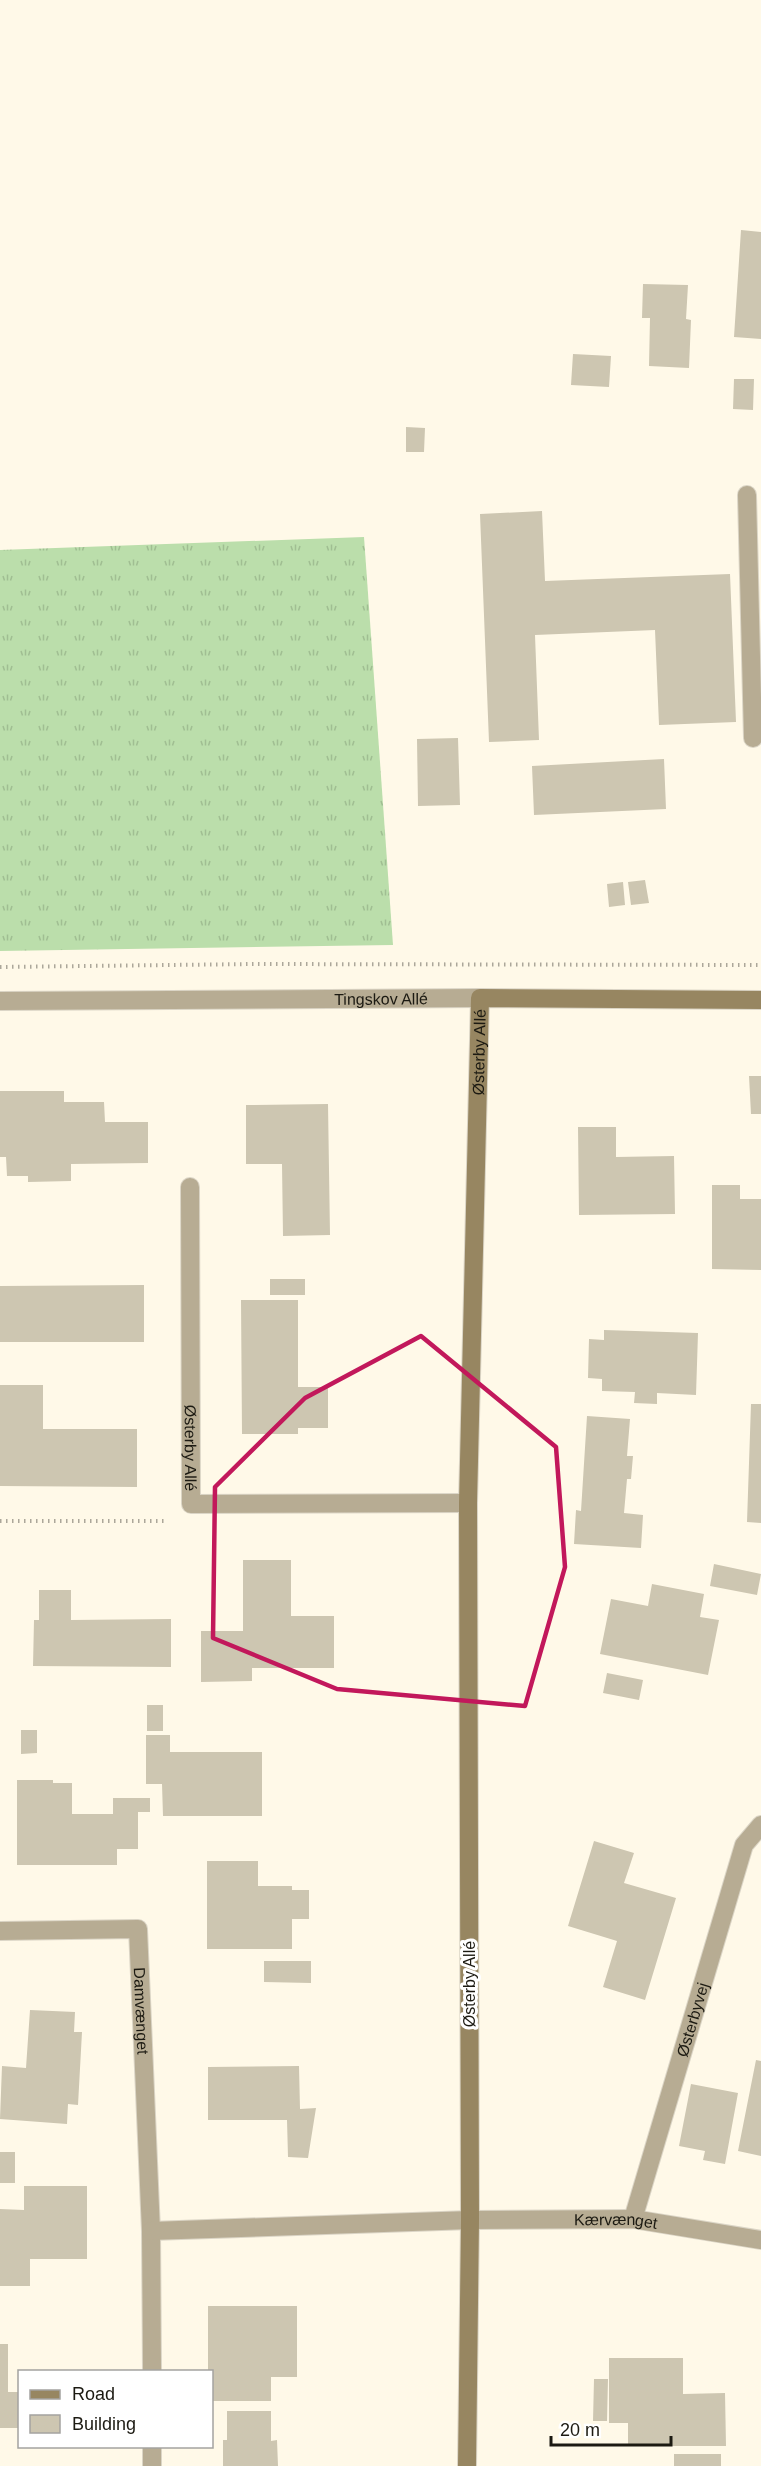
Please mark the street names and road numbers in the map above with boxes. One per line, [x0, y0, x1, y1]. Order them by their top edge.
street label: Tingskov Allé [334, 990, 428, 1007]
street label: Østerby Allé [469, 1009, 488, 1095]
street label: Østerby Allé [182, 1405, 199, 1491]
street label: Østerby Allé [461, 1941, 478, 2027]
street label: Damvænget [131, 1967, 152, 2055]
street label: Østerbyvej [673, 1981, 711, 2059]
street label: Kærvænget [574, 2210, 659, 2231]

